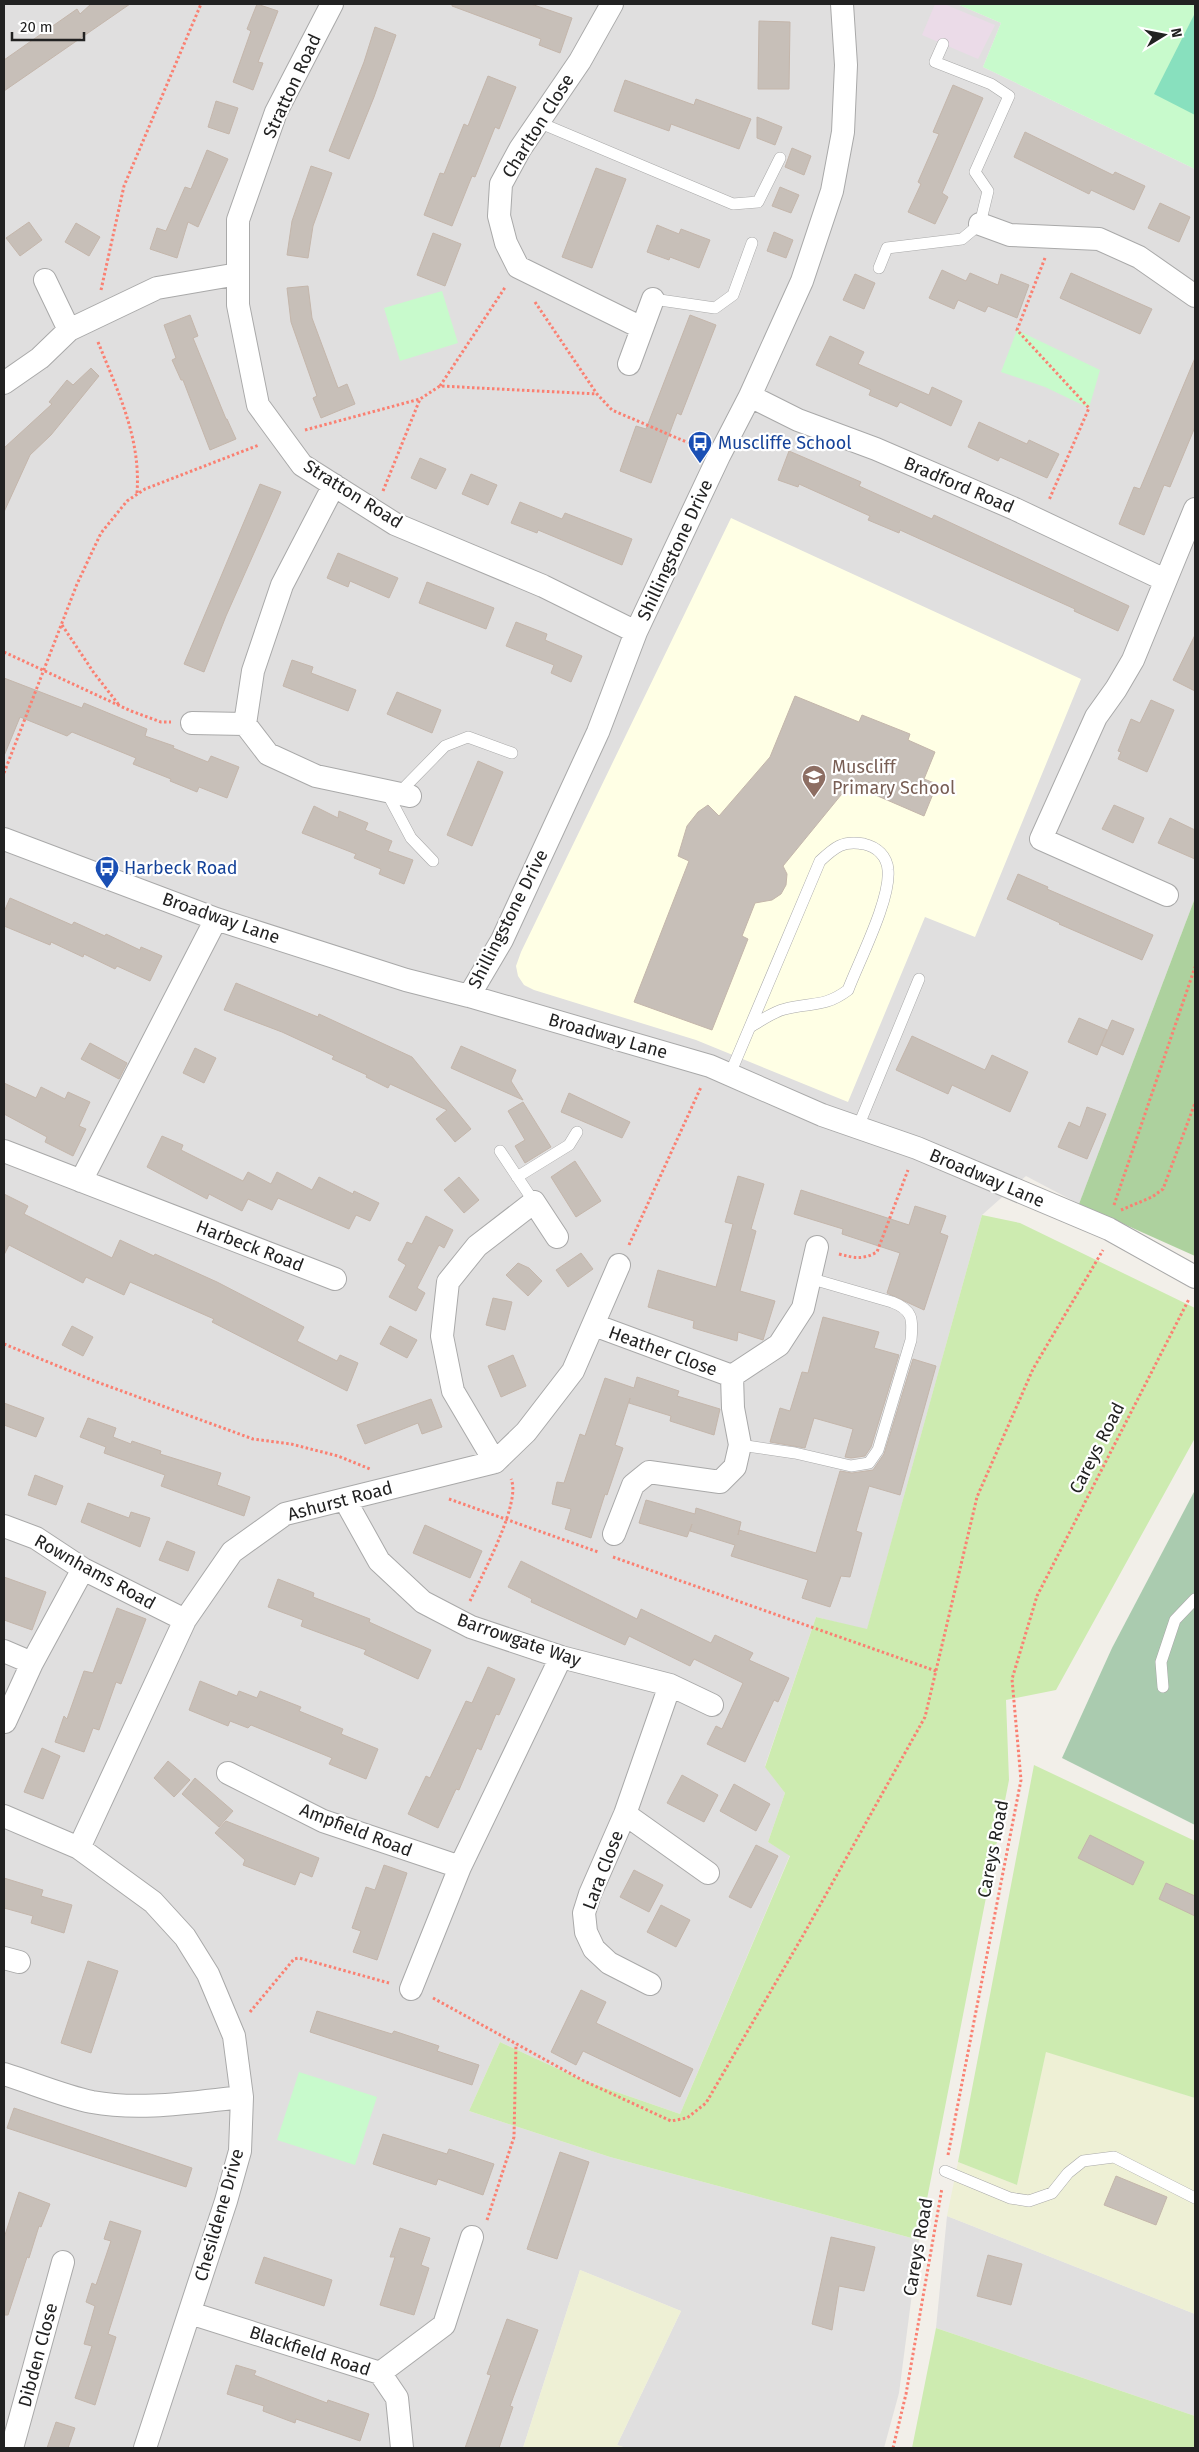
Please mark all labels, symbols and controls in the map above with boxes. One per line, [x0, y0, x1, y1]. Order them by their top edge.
scale bar [12, 10, 85, 42]
north arrow [1139, 10, 1189, 60]
text: 20 m [20, 18, 53, 36]
text: N [1167, 27, 1185, 39]
street label: Stratton Road [258, 30, 326, 142]
street label: Charlton Close [497, 70, 579, 182]
bus stop icon: Muscliffe School [687, 430, 713, 464]
place label: Muscliffe School [718, 432, 852, 454]
street label: Bradford Road [901, 452, 1017, 518]
street label: Stratton Road [299, 455, 407, 533]
street label: Shillingstone Drive [633, 476, 717, 624]
place label: Muscliff Primary School [832, 756, 955, 799]
school or university icon: Muscliff Primary School [801, 764, 827, 798]
street label: Shillingstone Drive [463, 846, 553, 992]
bus stop icon: Harbeck Road [94, 855, 120, 889]
place label: Harbeck Road [124, 857, 238, 879]
street label: Broadway Lane [159, 888, 283, 948]
street label: Broadway Lane [546, 1008, 670, 1064]
street label: Broadway Lane [926, 1144, 1048, 1212]
street label: Harbeck Road [193, 1215, 307, 1277]
street label: Heather Close [606, 1321, 720, 1381]
street label: Careys Road [1065, 1399, 1129, 1497]
street label: Ashurst Road [285, 1476, 395, 1526]
street label: Rownhams Road [31, 1530, 159, 1614]
street label: Barrowgate Way [454, 1608, 584, 1672]
street label: Ampfield Road [297, 1798, 415, 1862]
street label: Careys Road [973, 1798, 1013, 1900]
street label: Lara Close [578, 1827, 628, 1913]
street label: Chesildene Drive [190, 2146, 248, 2284]
street label: Careys Road [899, 2196, 937, 2298]
street label: Dibden Close [14, 2300, 62, 2410]
street label: Blackfield Road [247, 2321, 373, 2381]

